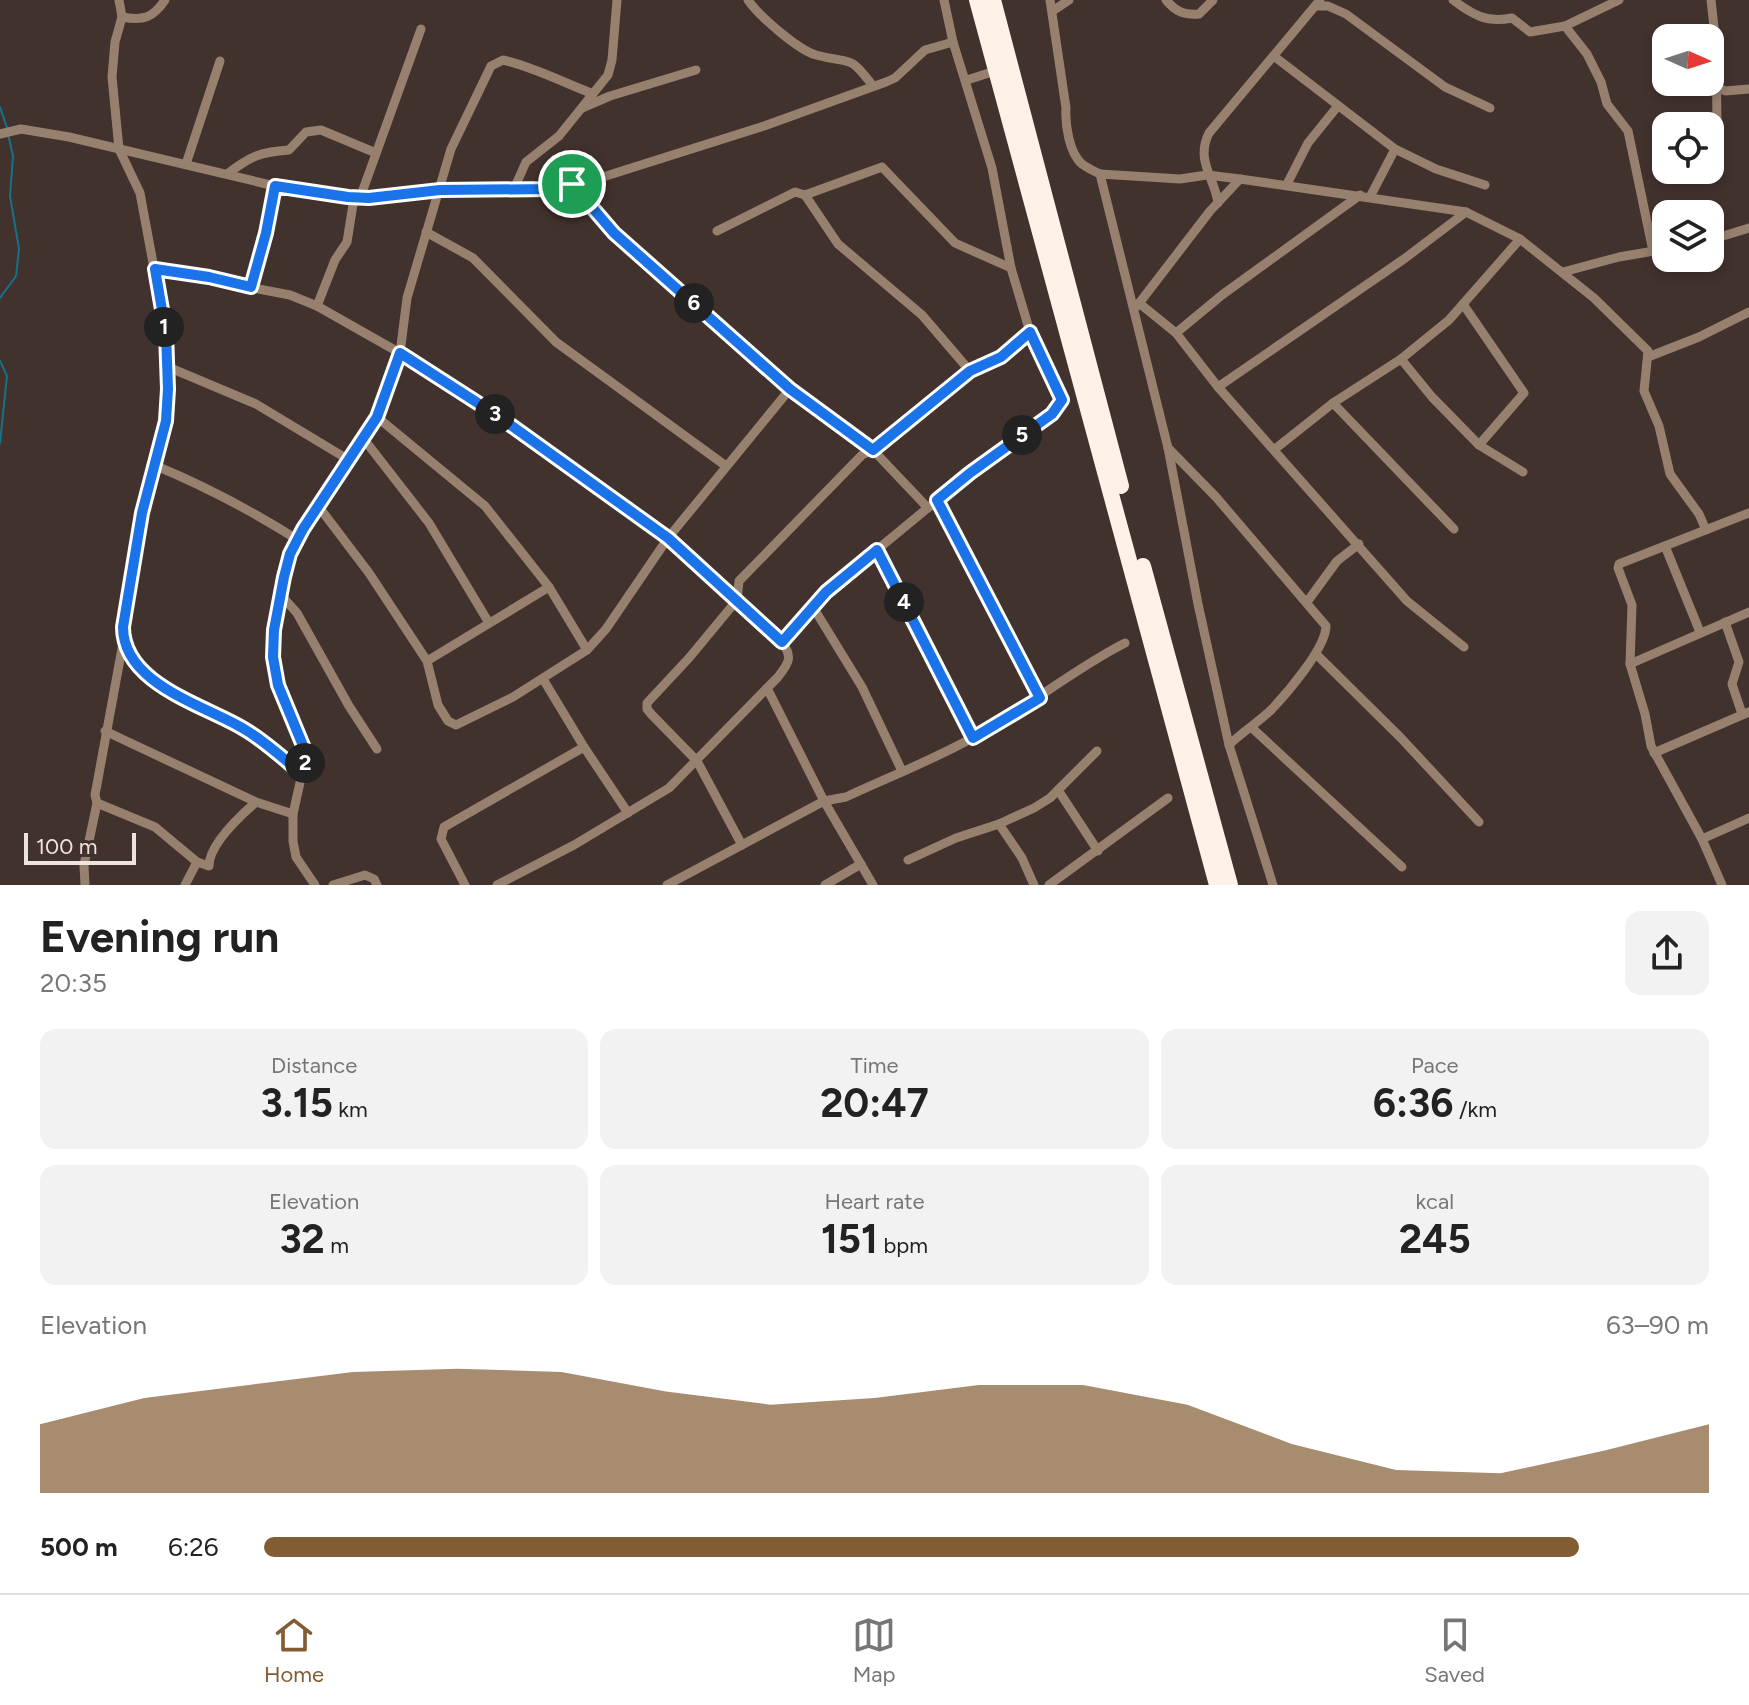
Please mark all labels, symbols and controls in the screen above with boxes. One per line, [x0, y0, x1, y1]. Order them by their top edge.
north arrow [1652, 24, 1724, 96]
map controls [1652, 24, 1724, 272]
button: locate [1652, 112, 1724, 184]
pin [538, 150, 606, 218]
icon: arrive [550, 162, 594, 206]
button: layers [1652, 200, 1724, 272]
pin: 6 [674, 283, 714, 323]
text: 6 [688, 289, 700, 316]
pin: 1 [144, 307, 184, 347]
text: 1 [159, 313, 169, 340]
pin: 3 [475, 394, 515, 434]
text: 3 [489, 400, 501, 427]
pin: 5 [1002, 415, 1042, 455]
text: 5 [1016, 421, 1028, 448]
pin: 4 [884, 582, 924, 622]
text: 4 [897, 588, 911, 615]
pin: 2 [285, 743, 325, 783]
text: 2 [299, 749, 311, 776]
scale bar [24, 829, 136, 865]
text: 100 m [36, 833, 97, 860]
text: Evening run [40, 910, 279, 963]
button: share [1625, 911, 1709, 995]
text: 20:35 [40, 967, 107, 999]
text: Distance [271, 1052, 357, 1079]
text: Time [851, 1052, 898, 1079]
text: Pace [1411, 1052, 1459, 1079]
text: 3.15 [261, 1079, 333, 1127]
text: 20:47 [820, 1079, 929, 1127]
text: 6:36 [1373, 1079, 1453, 1127]
text: km [333, 1096, 368, 1123]
text: /km [1453, 1096, 1497, 1123]
text: Elevation [269, 1188, 359, 1215]
text: Heart rate [825, 1188, 924, 1215]
text: kcal [1416, 1188, 1454, 1215]
text: 32 [279, 1215, 325, 1263]
text: 151 [821, 1215, 878, 1263]
text: 245 [1399, 1215, 1471, 1263]
text: m [325, 1232, 349, 1259]
text: bpm [878, 1232, 928, 1259]
text: Elevation [40, 1309, 147, 1341]
text: 63–90 m [1606, 1309, 1709, 1341]
text: 500 m [40, 1531, 118, 1563]
text: 6:26 [168, 1531, 219, 1563]
tab: Home [264, 1613, 324, 1688]
tab: Map [852, 1613, 896, 1688]
tab: Saved [1424, 1613, 1485, 1688]

